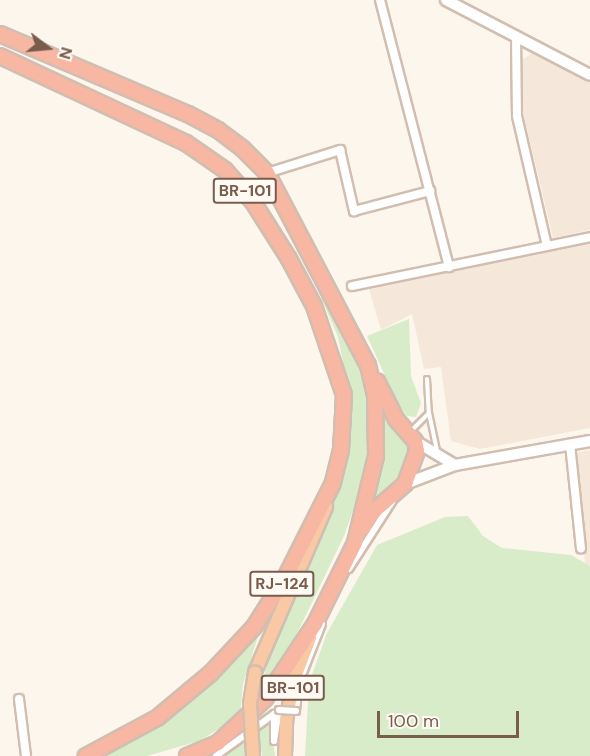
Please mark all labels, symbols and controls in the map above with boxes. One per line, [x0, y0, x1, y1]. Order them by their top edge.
north arrow [18, 18, 78, 78]
text: N [54, 45, 77, 62]
road number: BR-101 [212, 178, 278, 204]
road number: RJ-124 [249, 571, 315, 597]
road number: BR-101 [260, 675, 326, 701]
scale bar [380, 699, 522, 737]
text: 100 m [388, 709, 439, 733]

